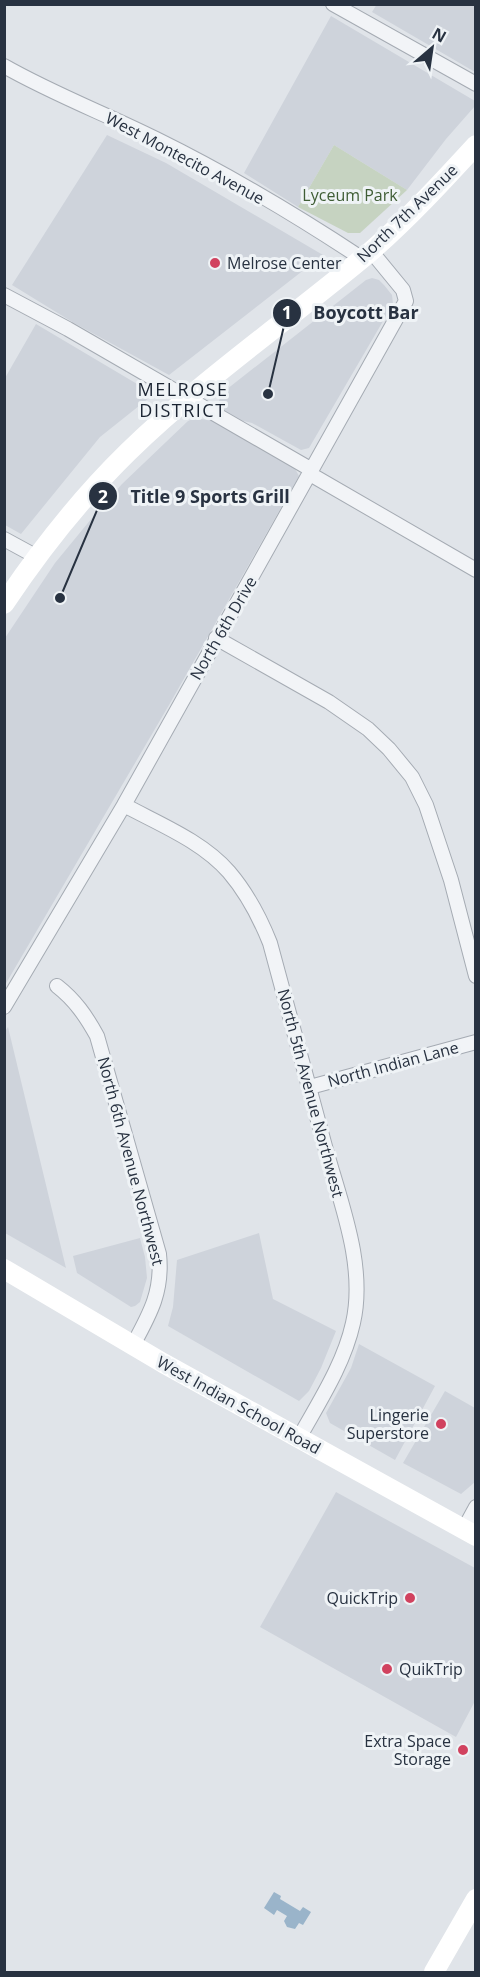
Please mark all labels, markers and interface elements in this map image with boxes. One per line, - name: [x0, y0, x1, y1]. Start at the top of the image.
- north arrow: [402, 18, 462, 78]
- text: N: [428, 22, 450, 48]
- street label: West Montecito Avenue: [102, 107, 268, 209]
- street label: North 7th Avenue: [352, 159, 462, 267]
- park label: Lyceum Park: [302, 184, 398, 206]
- place label: Melrose Center: [227, 252, 342, 274]
- marker: Melrose Center: [208, 256, 222, 270]
- callout: Boycott Bar: [272, 295, 431, 331]
- text: 1: [282, 300, 292, 324]
- text: Boycott Bar: [313, 300, 419, 324]
- district label: MELROSE DISTRICT: [137, 377, 229, 422]
- callout: Title 9 Sports Grill: [88, 478, 301, 514]
- text: 2: [98, 484, 108, 508]
- text: Title 9 Sports Grill: [130, 484, 290, 508]
- street label: North 6th Drive: [185, 572, 261, 684]
- street label: North 5th Avenue Northwest: [273, 986, 350, 1200]
- street label: North Indian Lane: [325, 1036, 461, 1092]
- street label: North 6th Avenue Northwest: [93, 1054, 170, 1268]
- street label: West Indian School Road: [153, 1351, 325, 1459]
- place label: Lingerie Superstore: [347, 1404, 429, 1444]
- marker: Lingerie Superstore: [434, 1417, 448, 1431]
- place label: QuickTrip: [326, 1587, 398, 1609]
- marker: QuickTrip: [403, 1591, 417, 1605]
- place label: QuikTrip: [399, 1658, 463, 1680]
- marker: QuikTrip: [380, 1662, 394, 1676]
- place label: Extra Space Storage: [364, 1730, 451, 1770]
- marker: Extra Space Storage: [456, 1743, 470, 1757]

